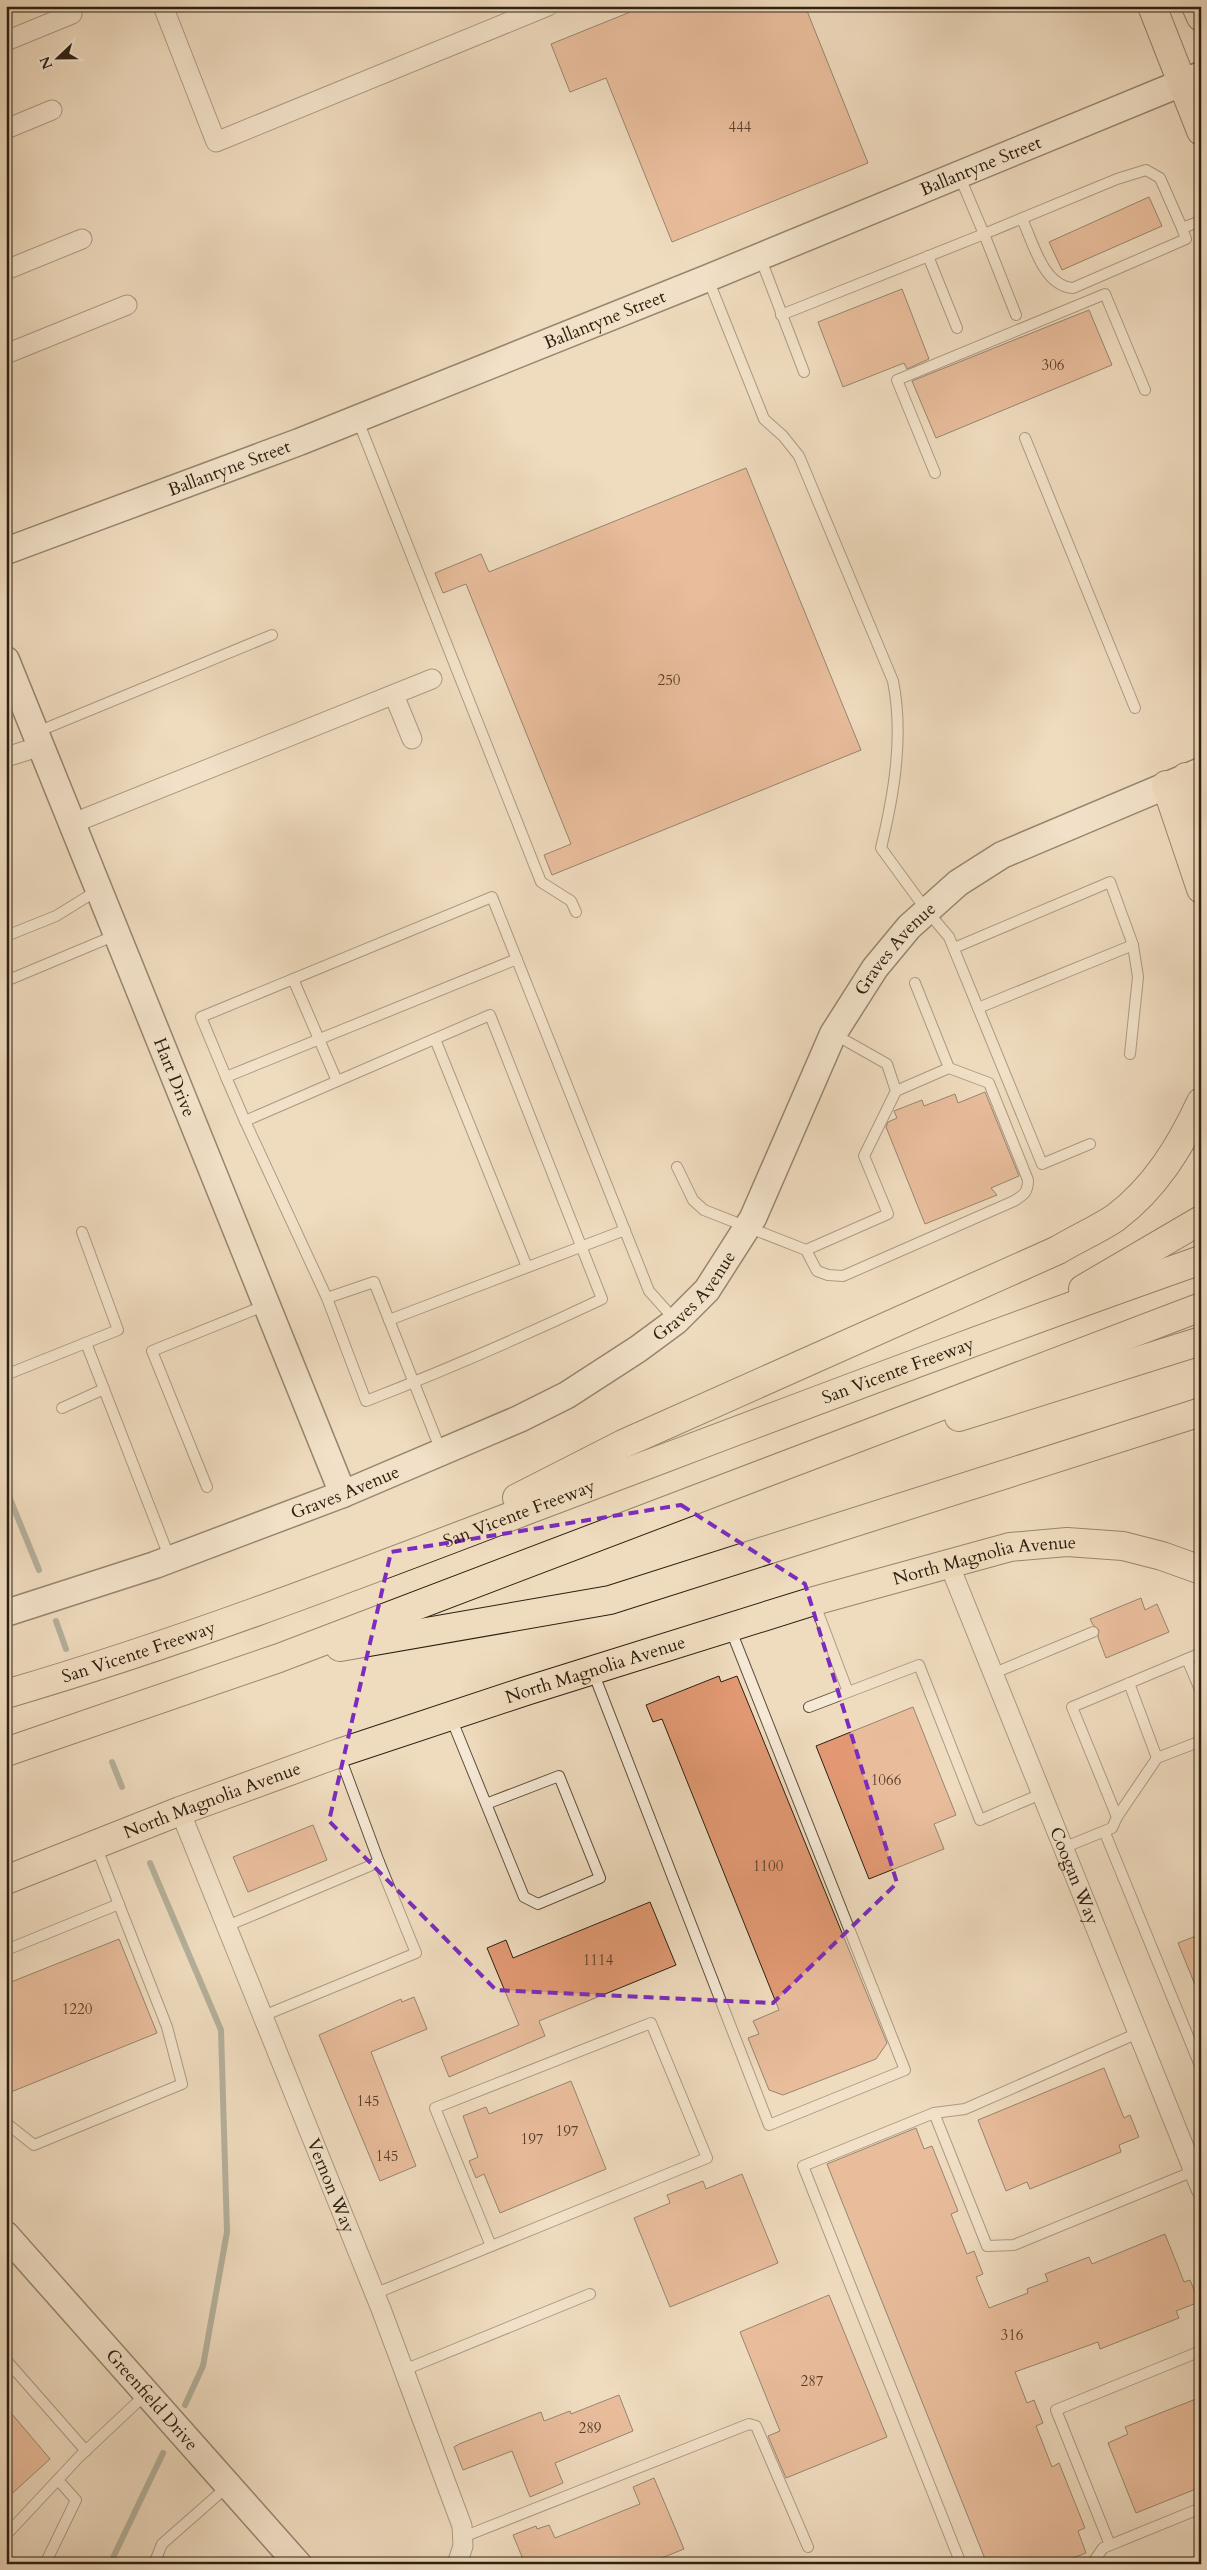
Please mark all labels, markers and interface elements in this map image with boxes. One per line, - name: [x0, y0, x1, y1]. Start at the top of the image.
- north arrow: [32, 32, 82, 82]
- text: N: [35, 53, 57, 72]
- house number: 444: [728, 117, 752, 137]
- street label: Ballantyne Street: [916, 130, 1045, 202]
- street label: Ballantyne Street: [540, 284, 670, 355]
- house number: 306: [1041, 355, 1065, 375]
- street label: Ballantyne Street: [164, 434, 294, 503]
- house number: 250: [657, 670, 681, 690]
- street label: Graves Avenue: [849, 897, 941, 1000]
- street label: Hart Drive: [147, 1034, 201, 1121]
- street label: Graves Avenue: [647, 1246, 742, 1347]
- street label: San Vicente Freeway: [818, 1331, 978, 1411]
- street label: Graves Avenue: [287, 1459, 403, 1526]
- street label: San Vicente Freeway: [440, 1473, 599, 1554]
- street label: North Magnolia Avenue: [890, 1530, 1077, 1592]
- street label: San Vicente Freeway: [59, 1615, 219, 1689]
- street label: North Magnolia Avenue: [502, 1630, 689, 1710]
- street label: North Magnolia Avenue: [120, 1756, 304, 1845]
- house number: 1066: [871, 1770, 902, 1790]
- street label: Coogan Way: [1043, 1823, 1105, 1929]
- house number: 1100: [753, 1856, 784, 1876]
- house number: 1114: [583, 1950, 614, 1970]
- house number: 1220: [62, 1999, 93, 2019]
- house number: 145: [356, 2091, 380, 2111]
- house number: 197: [555, 2121, 579, 2141]
- house number: 197: [520, 2129, 544, 2149]
- street label: Vernon Way: [300, 2135, 361, 2237]
- house number: 145: [375, 2146, 399, 2166]
- house number: 316: [1000, 2325, 1024, 2345]
- street label: Greenfield Drive: [100, 2344, 204, 2456]
- house number: 287: [800, 2371, 824, 2391]
- house number: 289: [578, 2418, 602, 2438]

